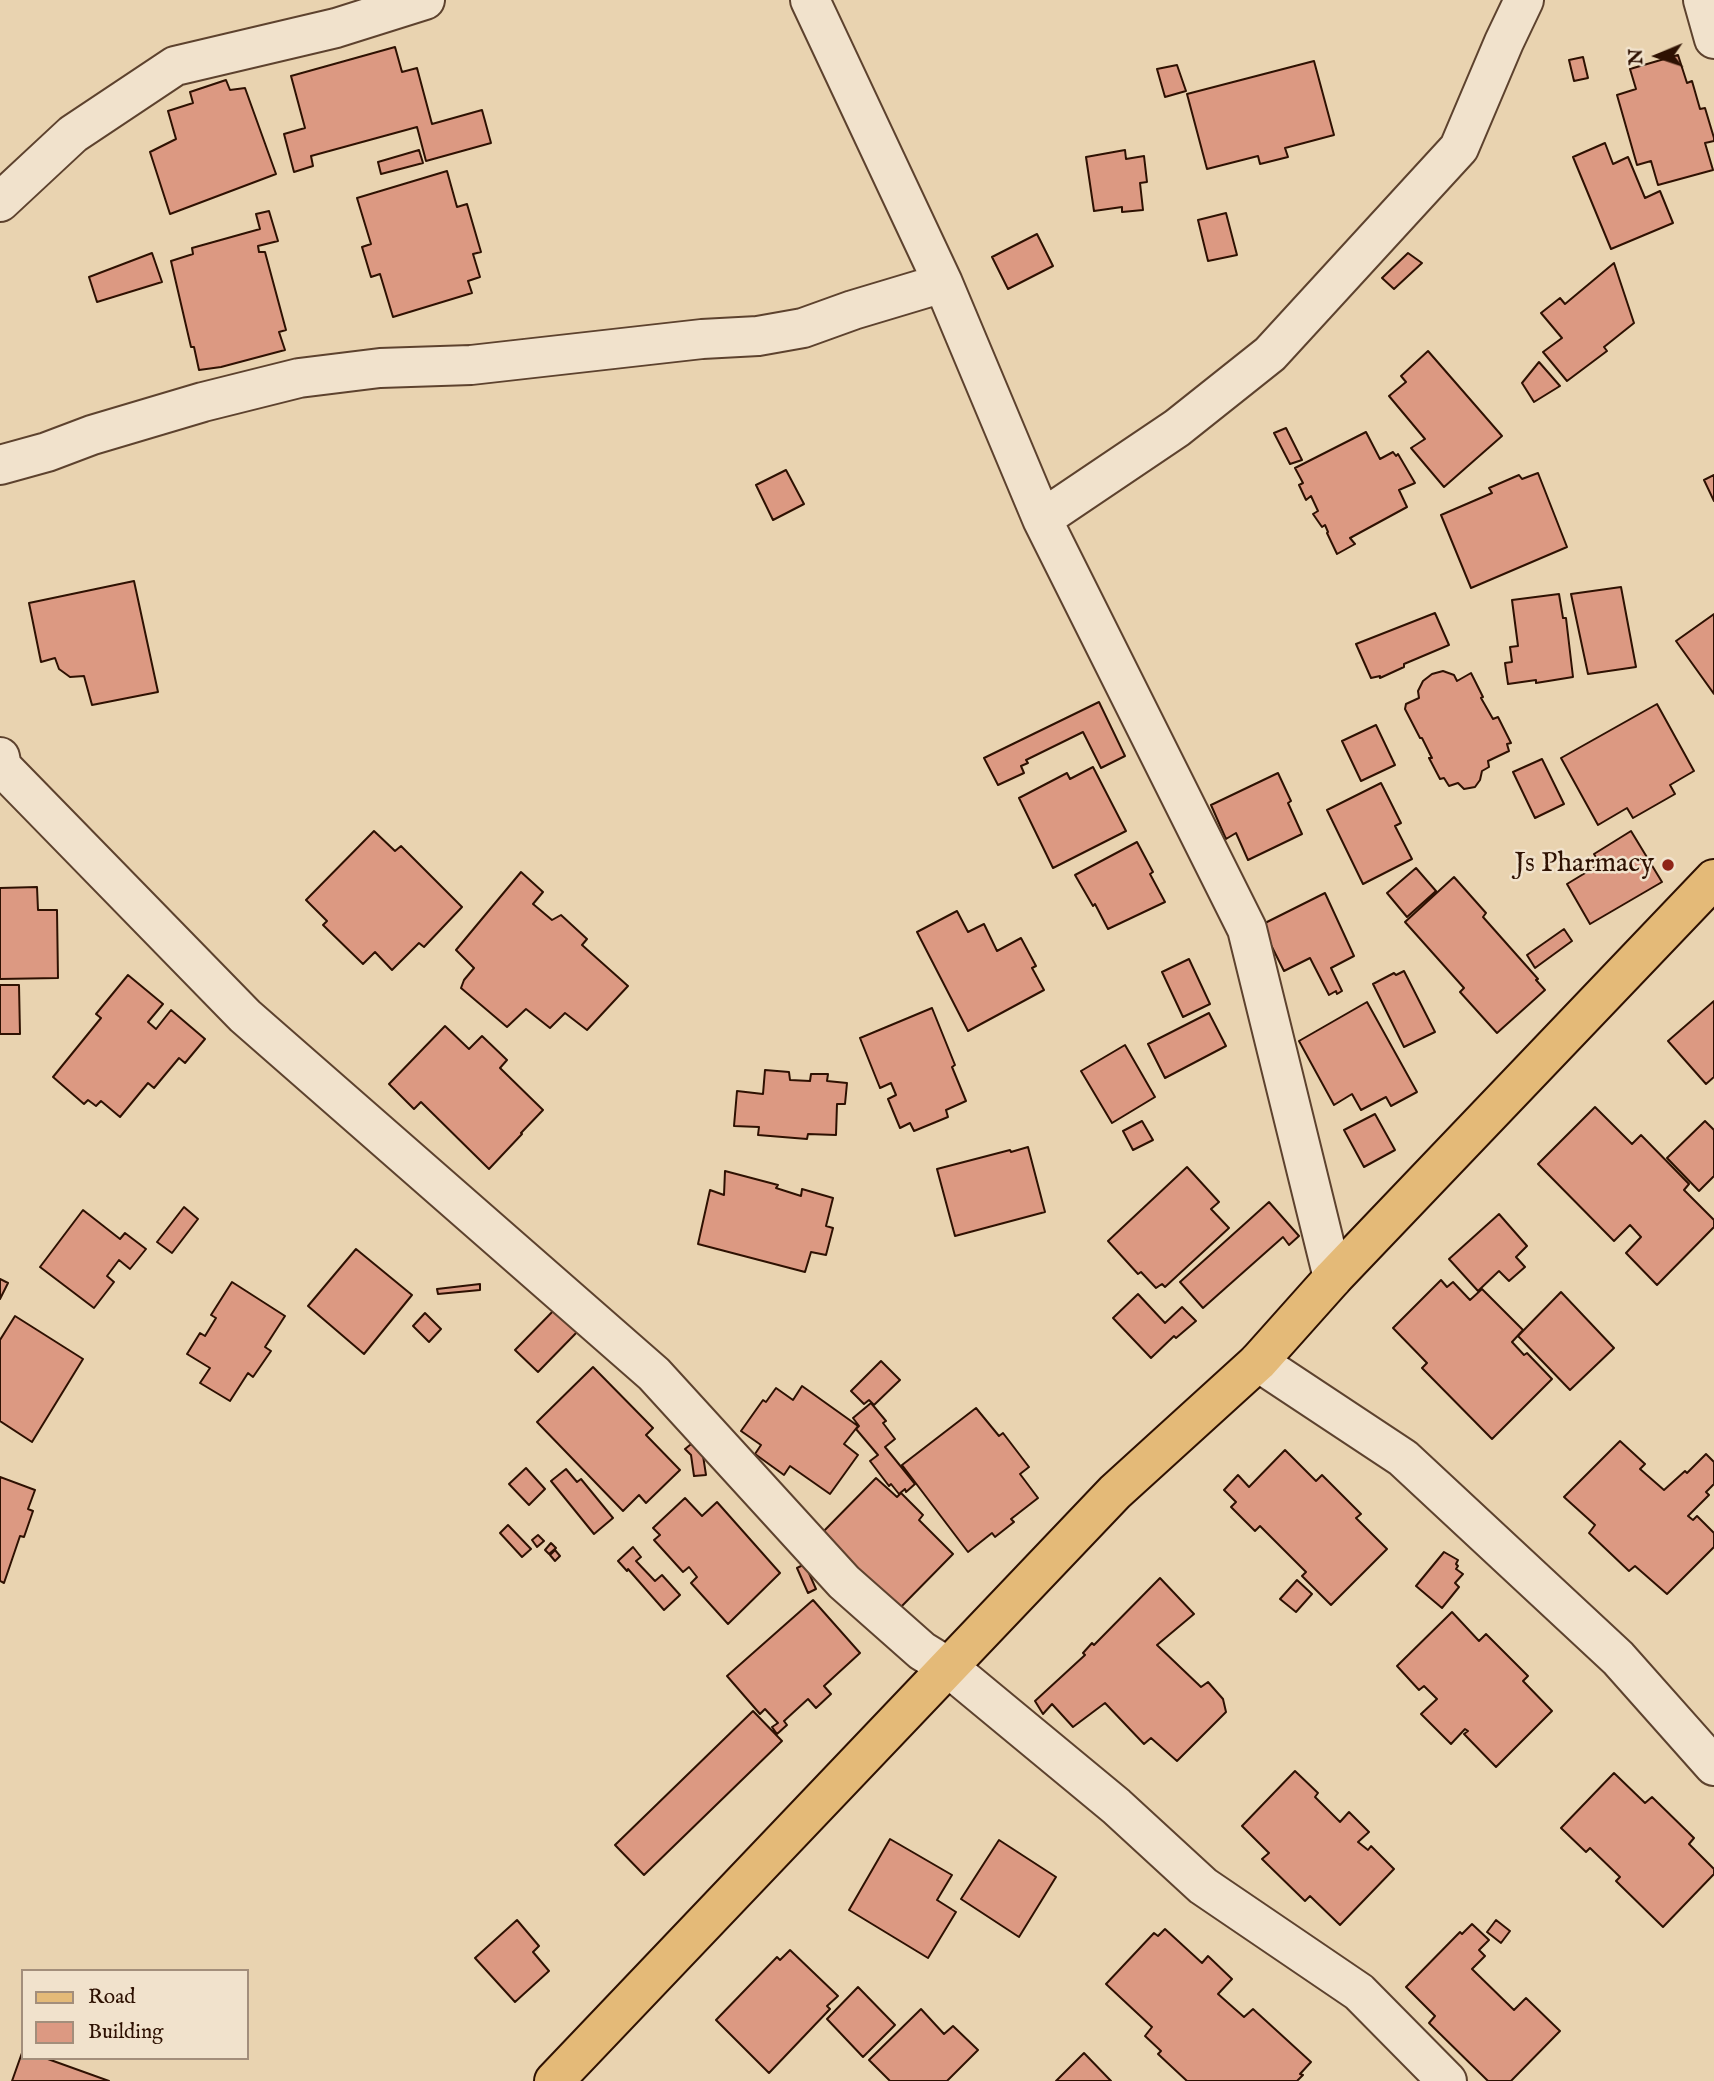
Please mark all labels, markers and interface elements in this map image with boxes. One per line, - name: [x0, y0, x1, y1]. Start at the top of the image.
- north arrow: [1623, 21, 1693, 91]
- text: N: [1625, 48, 1649, 65]
- place label: Js Pharmacy: [1514, 848, 1654, 882]
- marker: Js Pharmacy: [1660, 857, 1676, 873]
- legend: [21, 1969, 248, 2060]
- text: Road: [88, 1984, 135, 2011]
- text: Building: [88, 2019, 163, 2046]

